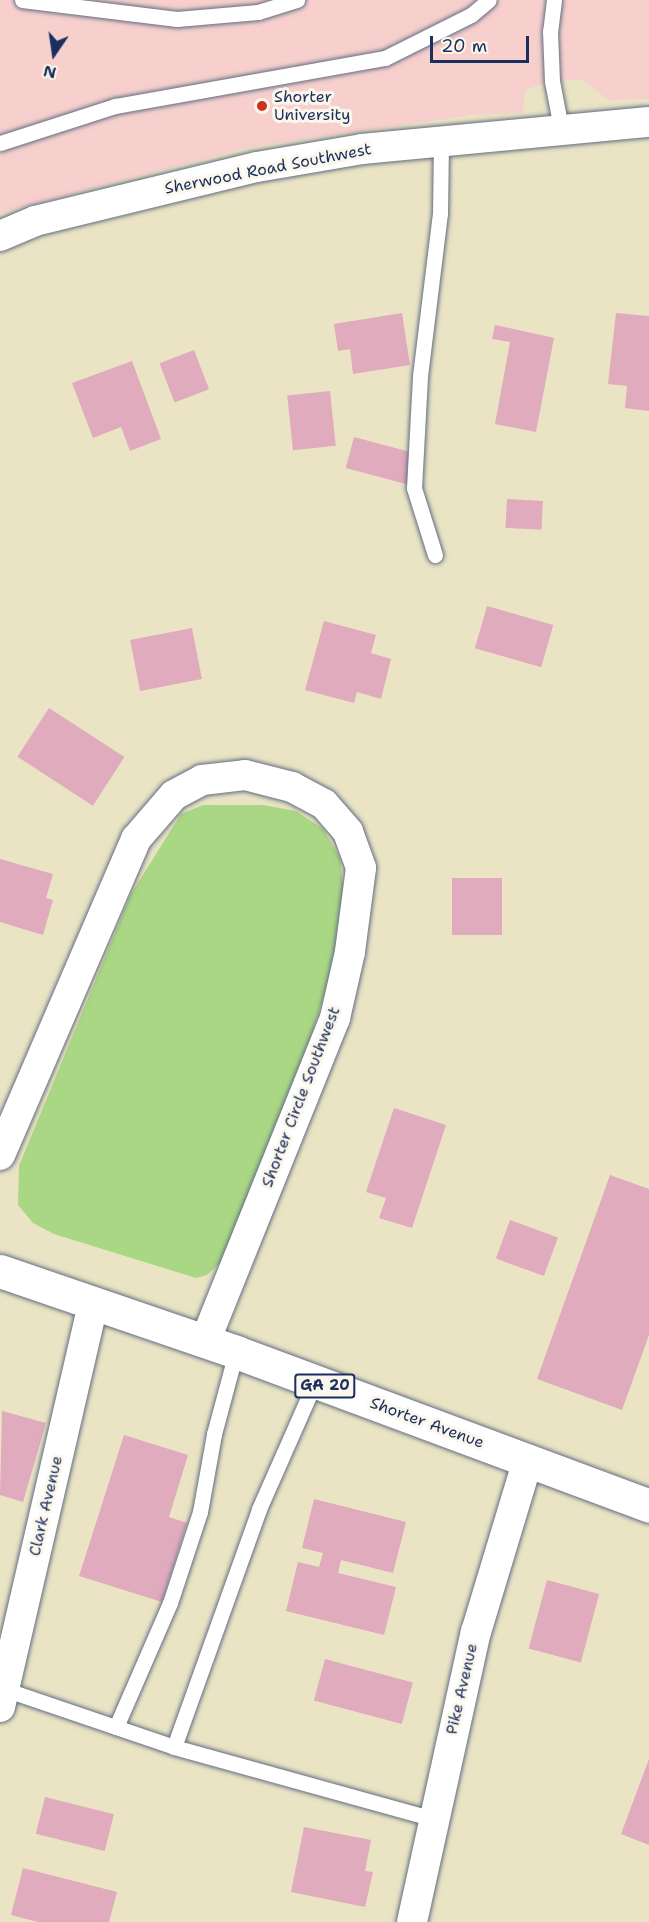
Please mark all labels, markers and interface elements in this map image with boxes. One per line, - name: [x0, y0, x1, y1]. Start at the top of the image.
- north arrow: [24, 24, 84, 84]
- scale bar: [433, 24, 532, 62]
- text: 20 m: [441, 34, 487, 58]
- text: N: [41, 60, 58, 84]
- place label: Shorter University: [274, 87, 350, 125]
- marker: Shorter University: [255, 99, 269, 113]
- street label: Sherwood Road Southwest: [163, 140, 373, 198]
- street label: Shorter Circle Southwest: [258, 1004, 344, 1190]
- road number: GA 20: [294, 1374, 356, 1398]
- street label: Shorter Avenue: [367, 1393, 487, 1453]
- street label: Clark Avenue: [25, 1454, 67, 1558]
- street label: Pike Avenue: [442, 1642, 482, 1736]

